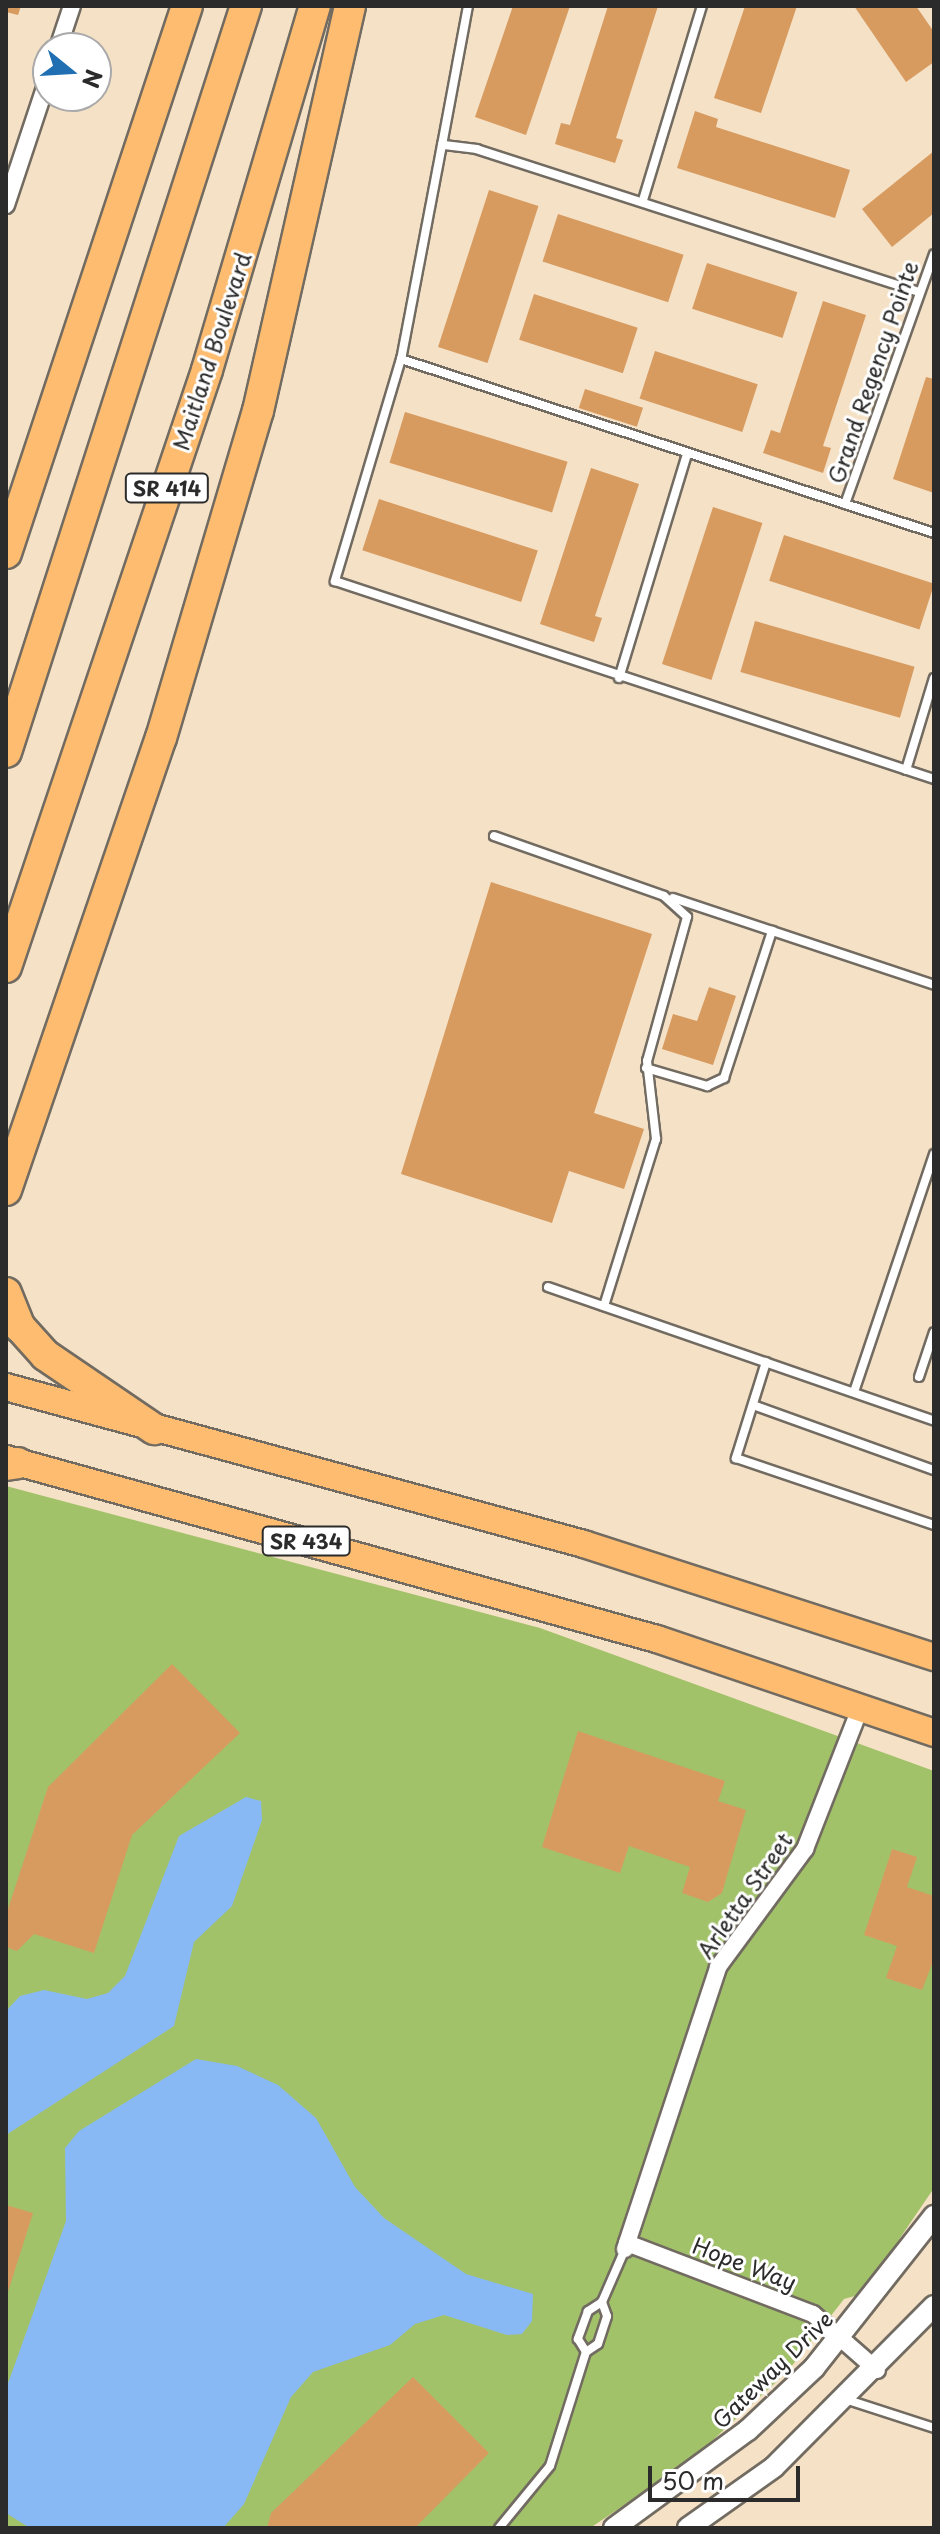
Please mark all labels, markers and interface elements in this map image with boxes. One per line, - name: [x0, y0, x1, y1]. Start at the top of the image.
- north arrow: [32, 32, 112, 112]
- text: N: [75, 66, 112, 92]
- street label: Maitland Boulevard: [166, 248, 256, 454]
- street label: Grand Regency Pointe: [821, 256, 923, 488]
- road number: SR 414: [123, 472, 211, 504]
- road number: SR 434: [260, 1525, 352, 1557]
- street label: Arletta Street: [691, 1827, 797, 1963]
- street label: Hope Way: [690, 2231, 800, 2295]
- street label: Gateway Drive: [706, 2305, 838, 2433]
- scale bar: [652, 2450, 804, 2500]
- text: 50 m: [662, 2462, 724, 2498]

